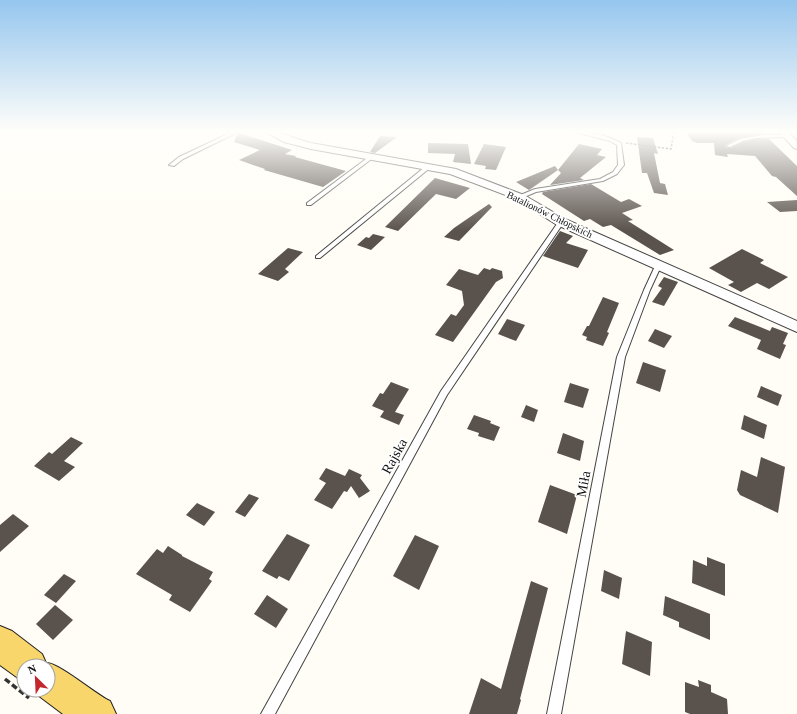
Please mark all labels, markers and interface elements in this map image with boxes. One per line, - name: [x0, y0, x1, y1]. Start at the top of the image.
- street label: Batalionów Chłopskich: [505, 189, 595, 240]
- street label: Rajska: [379, 435, 411, 477]
- street label: Miła: [574, 469, 594, 499]
- north arrow: [16, 658, 56, 698]
- text: N: [26, 662, 38, 676]

